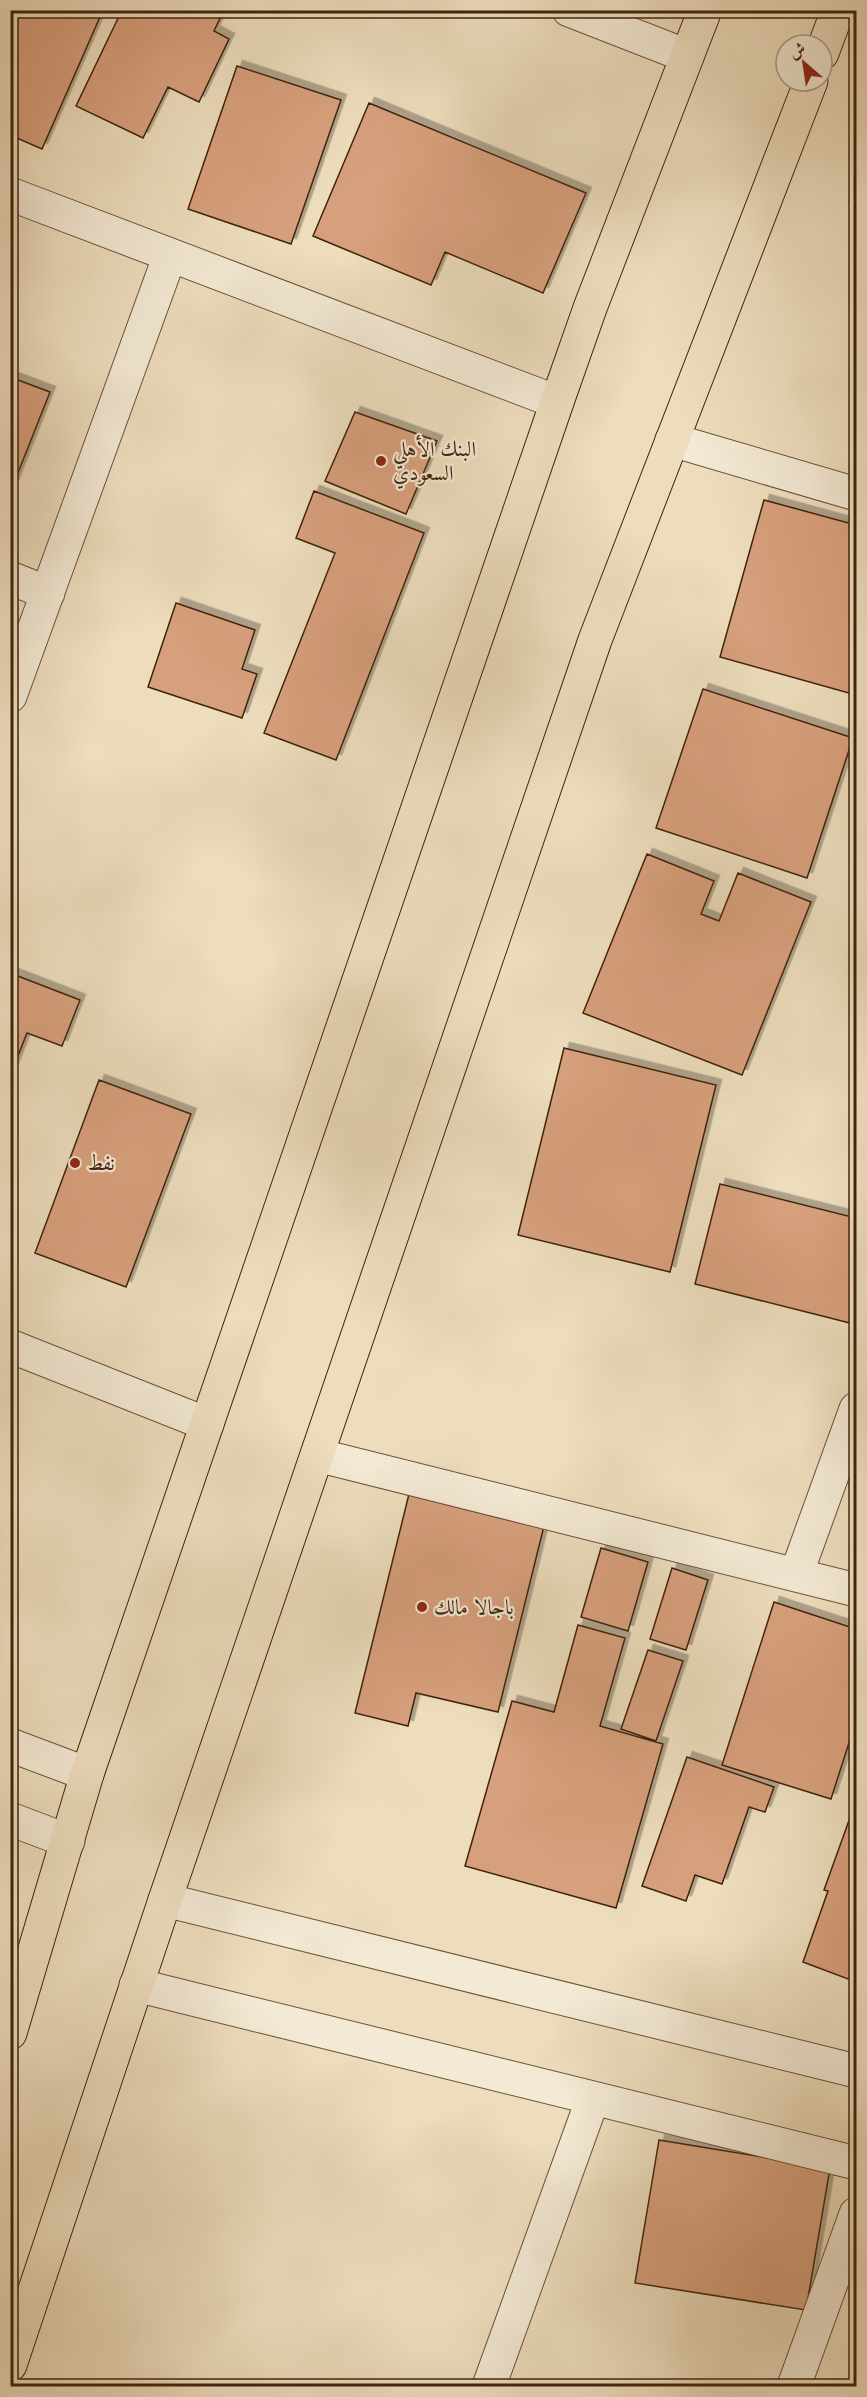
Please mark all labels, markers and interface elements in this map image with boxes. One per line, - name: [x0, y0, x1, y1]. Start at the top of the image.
- north arrow: [774, 33, 834, 93]
- text: ش: [787, 41, 809, 62]
- place label: البنك الأهلي السعودي: [393, 434, 476, 489]
- marker: البنك الأهلي السعودي: [374, 454, 388, 468]
- place label: نفط: [87, 1153, 115, 1175]
- marker: نفط: [68, 1156, 82, 1170]
- place label: باجالا مالك: [434, 1598, 514, 1620]
- marker: باجالا مالك: [415, 1600, 429, 1614]

